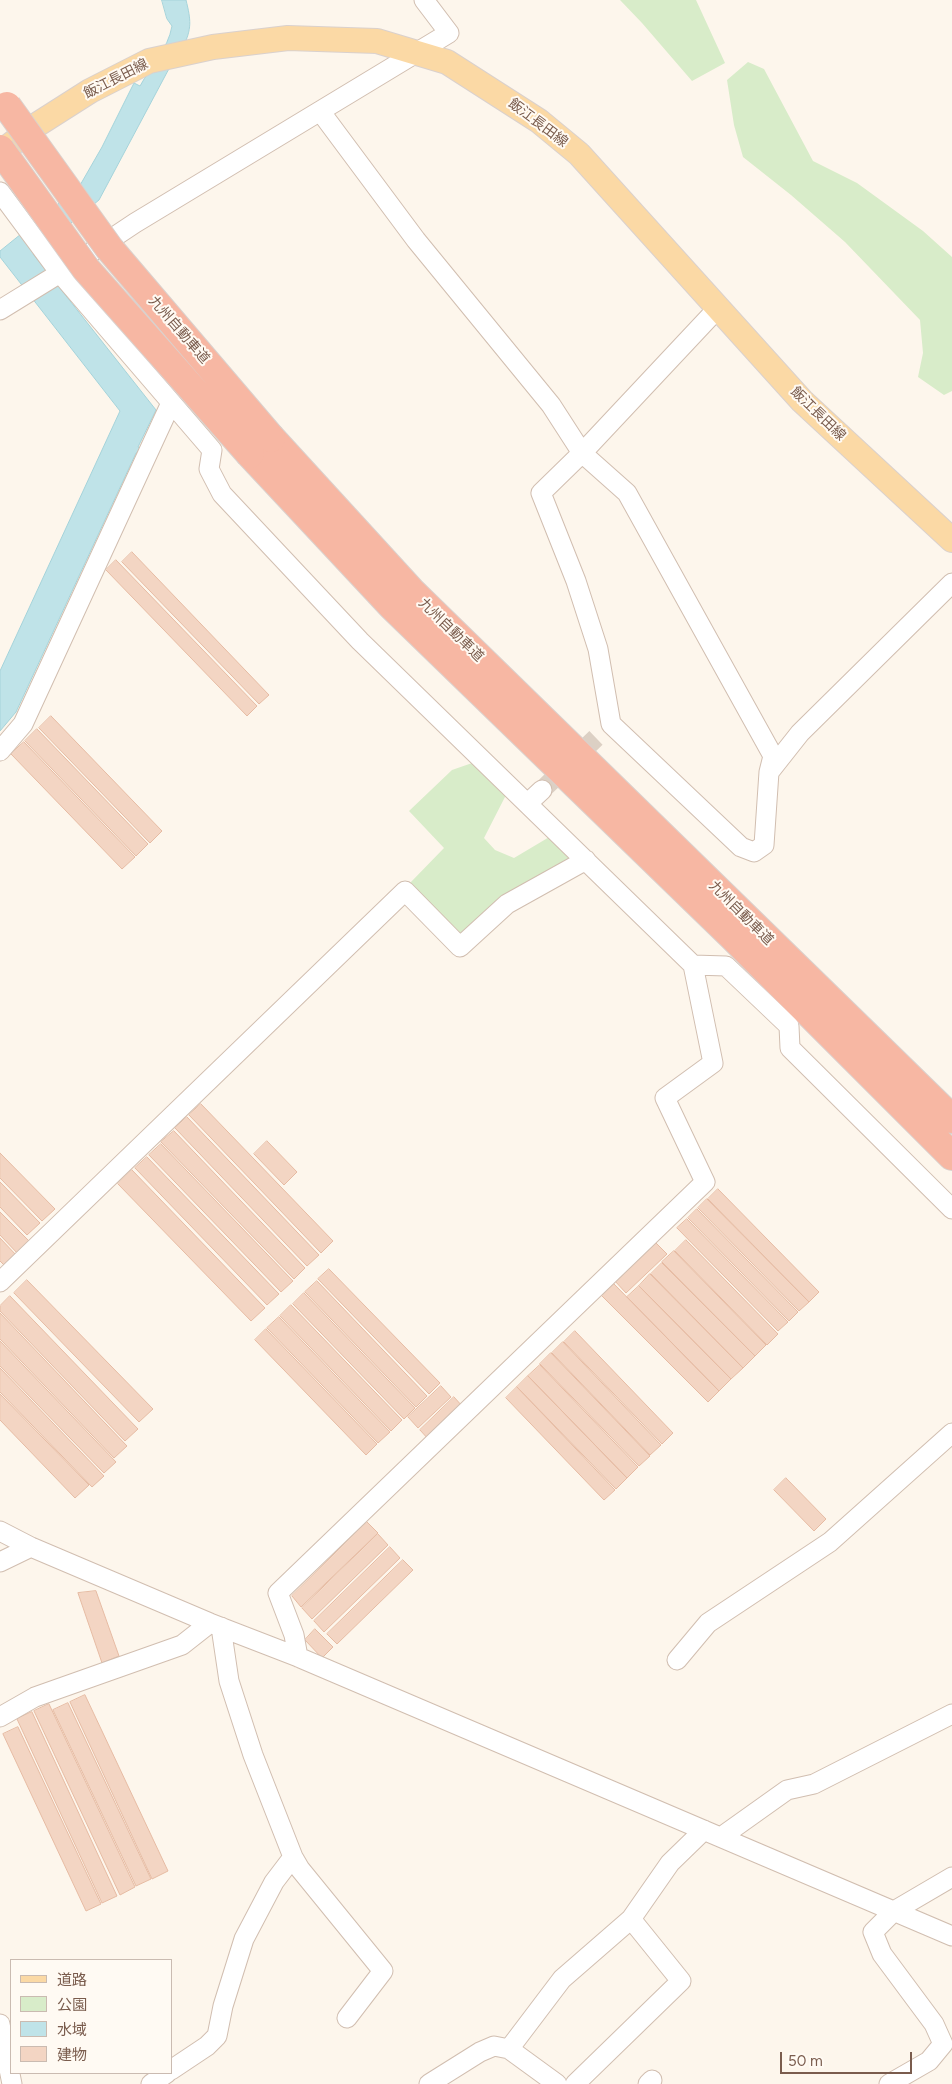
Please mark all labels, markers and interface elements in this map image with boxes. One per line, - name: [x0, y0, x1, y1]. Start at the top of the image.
- street label: 飯江長田線: [81, 56, 151, 102]
- street label: 飯江長田線: [505, 95, 571, 151]
- street label: 九州自動車道: [145, 293, 213, 367]
- street label: 飯江長田線: [787, 384, 849, 444]
- street label: 九州自動車道: [415, 595, 487, 665]
- street label: 九州自動車道: [705, 877, 777, 949]
- legend: [10, 1959, 172, 2074]
- text: 道路: [57, 1971, 87, 1989]
- text: 公園: [57, 1996, 87, 2014]
- text: 水域: [57, 2021, 87, 2039]
- scale bar: [782, 2042, 914, 2074]
- text: 建物: [57, 2046, 87, 2064]
- text: 50 m: [788, 2052, 823, 2070]

